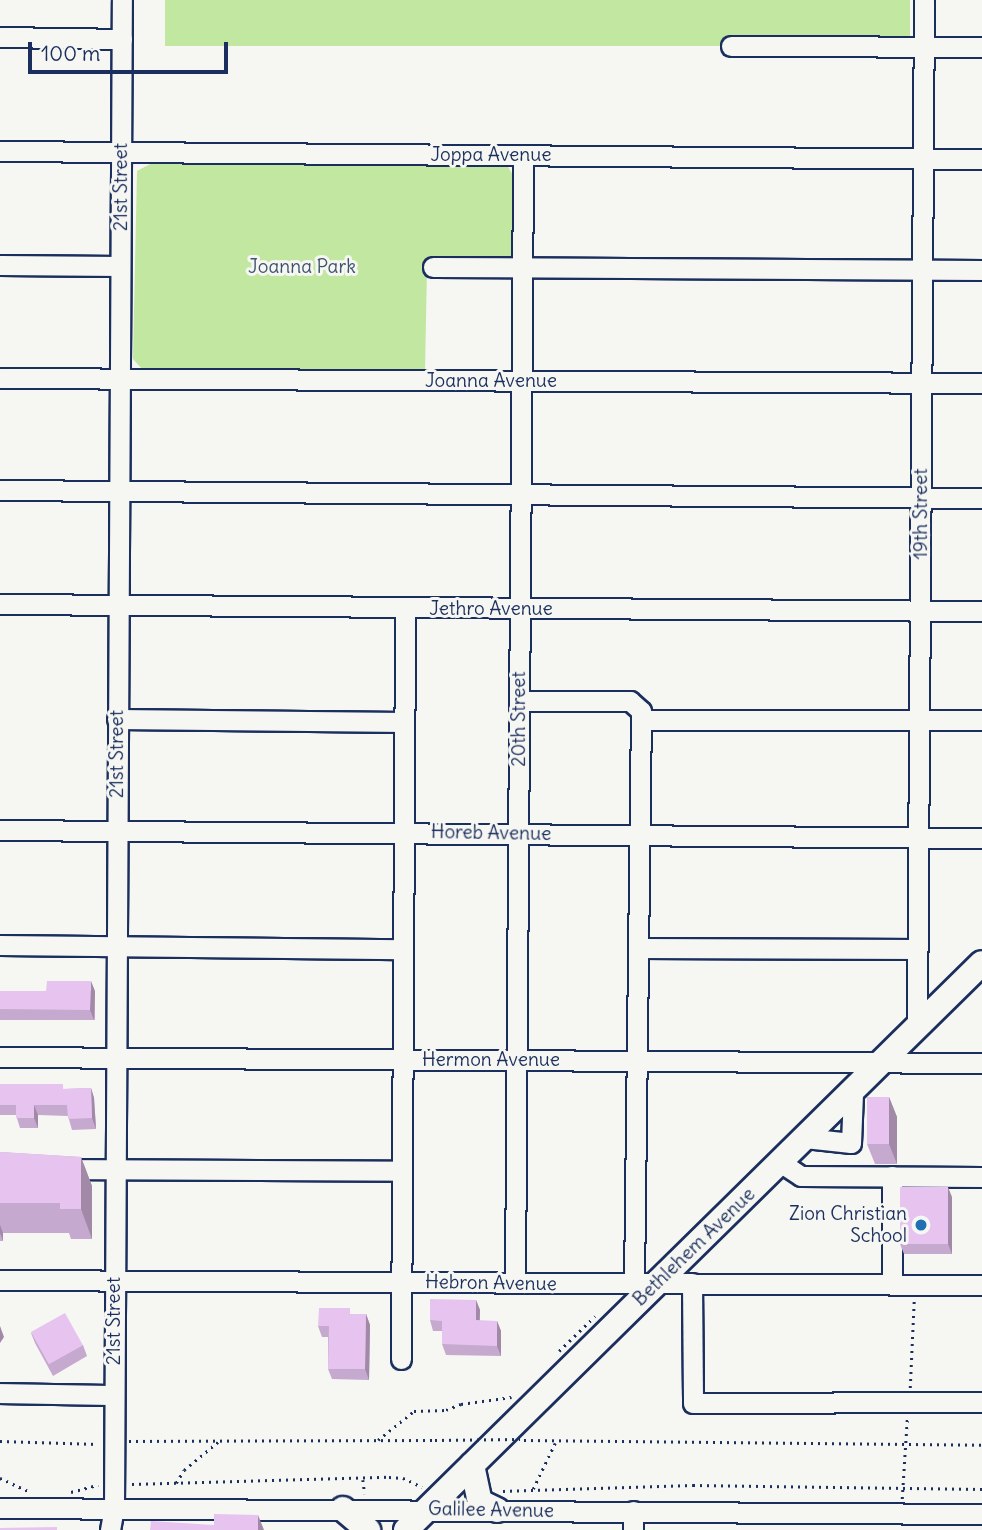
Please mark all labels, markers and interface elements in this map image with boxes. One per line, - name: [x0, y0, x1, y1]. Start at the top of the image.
- scale bar: [32, 28, 231, 72]
- text: 100 m: [41, 40, 100, 67]
- street label: 21st Street: [110, 143, 132, 231]
- street label: Joppa Avenue: [430, 144, 552, 166]
- park label: Joanna Park: [248, 256, 356, 278]
- street label: Joanna Avenue: [425, 370, 557, 392]
- street label: 19th Street: [910, 468, 932, 560]
- street label: Jethro Avenue: [429, 598, 553, 620]
- street label: 20th Street: [508, 671, 530, 767]
- street label: 21st Street: [106, 710, 128, 798]
- street label: Horeb Avenue: [431, 821, 551, 845]
- street label: Hermon Avenue: [422, 1049, 560, 1071]
- street label: Bethlehem Avenue: [628, 1183, 760, 1311]
- place label: Zion Christian School: [789, 1203, 907, 1247]
- marker: Zion Christian School: [913, 1217, 929, 1233]
- street label: Hebron Avenue: [425, 1270, 557, 1296]
- street label: 21st Street: [103, 1277, 125, 1365]
- street label: Galilee Avenue: [428, 1498, 554, 1522]

